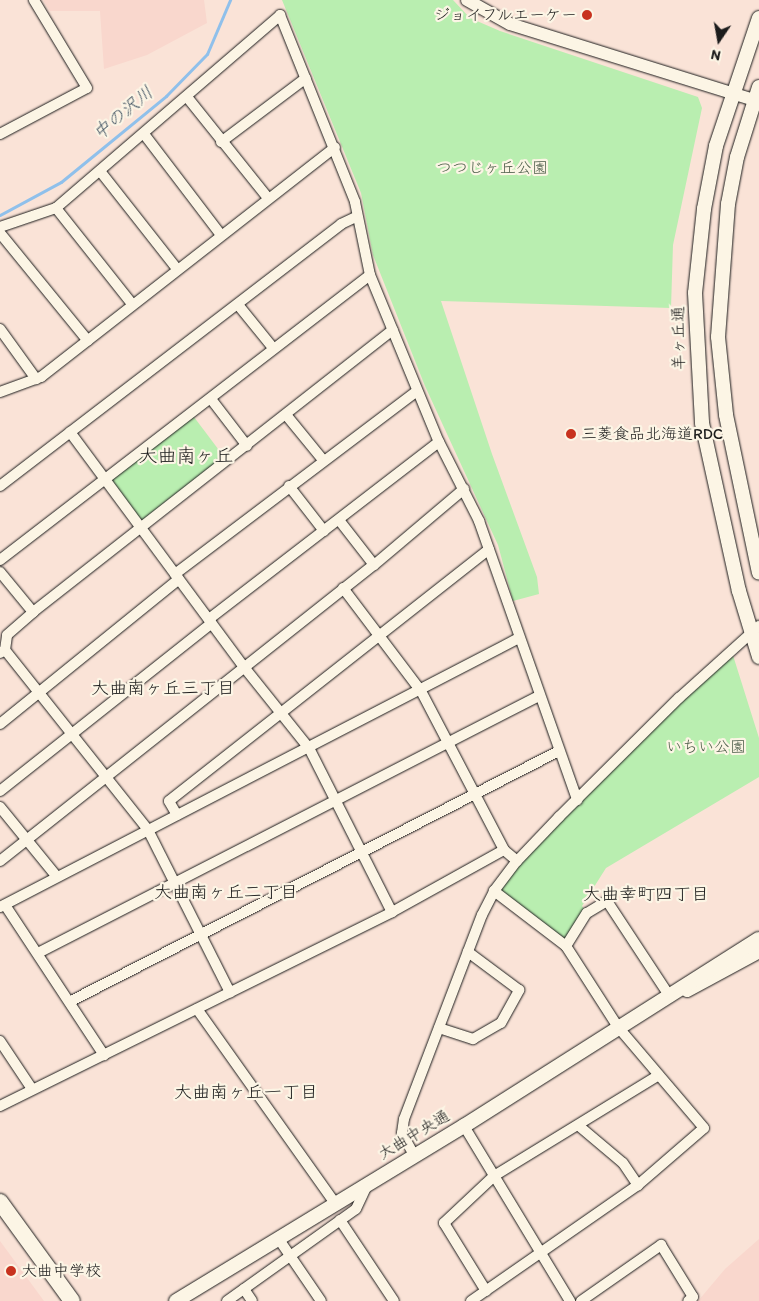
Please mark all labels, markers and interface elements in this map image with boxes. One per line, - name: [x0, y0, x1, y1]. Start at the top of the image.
- place label: ジョイフルエーケー: [433, 5, 577, 25]
- marker: ジョイフルエーケー: [581, 9, 593, 21]
- north arrow: [694, 15, 744, 65]
- text: N: [709, 46, 722, 64]
- water label: 中の沢川: [88, 82, 158, 144]
- park label: つつじヶ丘公園: [436, 158, 548, 178]
- street label: 羊ヶ丘通: [669, 306, 689, 370]
- place label: 三菱食品北海道RDC: [581, 424, 723, 444]
- marker: 三菱食品北海道RDC: [565, 428, 577, 440]
- district label: 大曲南ヶ丘: [139, 445, 233, 467]
- district label: 大曲南ヶ丘三丁目: [91, 677, 235, 699]
- park label: いちい公園: [666, 737, 746, 757]
- district label: 大曲南ヶ丘二丁目: [154, 881, 298, 903]
- district label: 大曲幸町四丁目: [583, 883, 709, 905]
- district label: 大曲南ヶ丘一丁目: [174, 1081, 318, 1103]
- street label: 大曲中央通: [375, 1106, 453, 1164]
- place label: 大曲中学校: [21, 1261, 101, 1281]
- marker: 大曲中学校: [5, 1265, 17, 1277]

